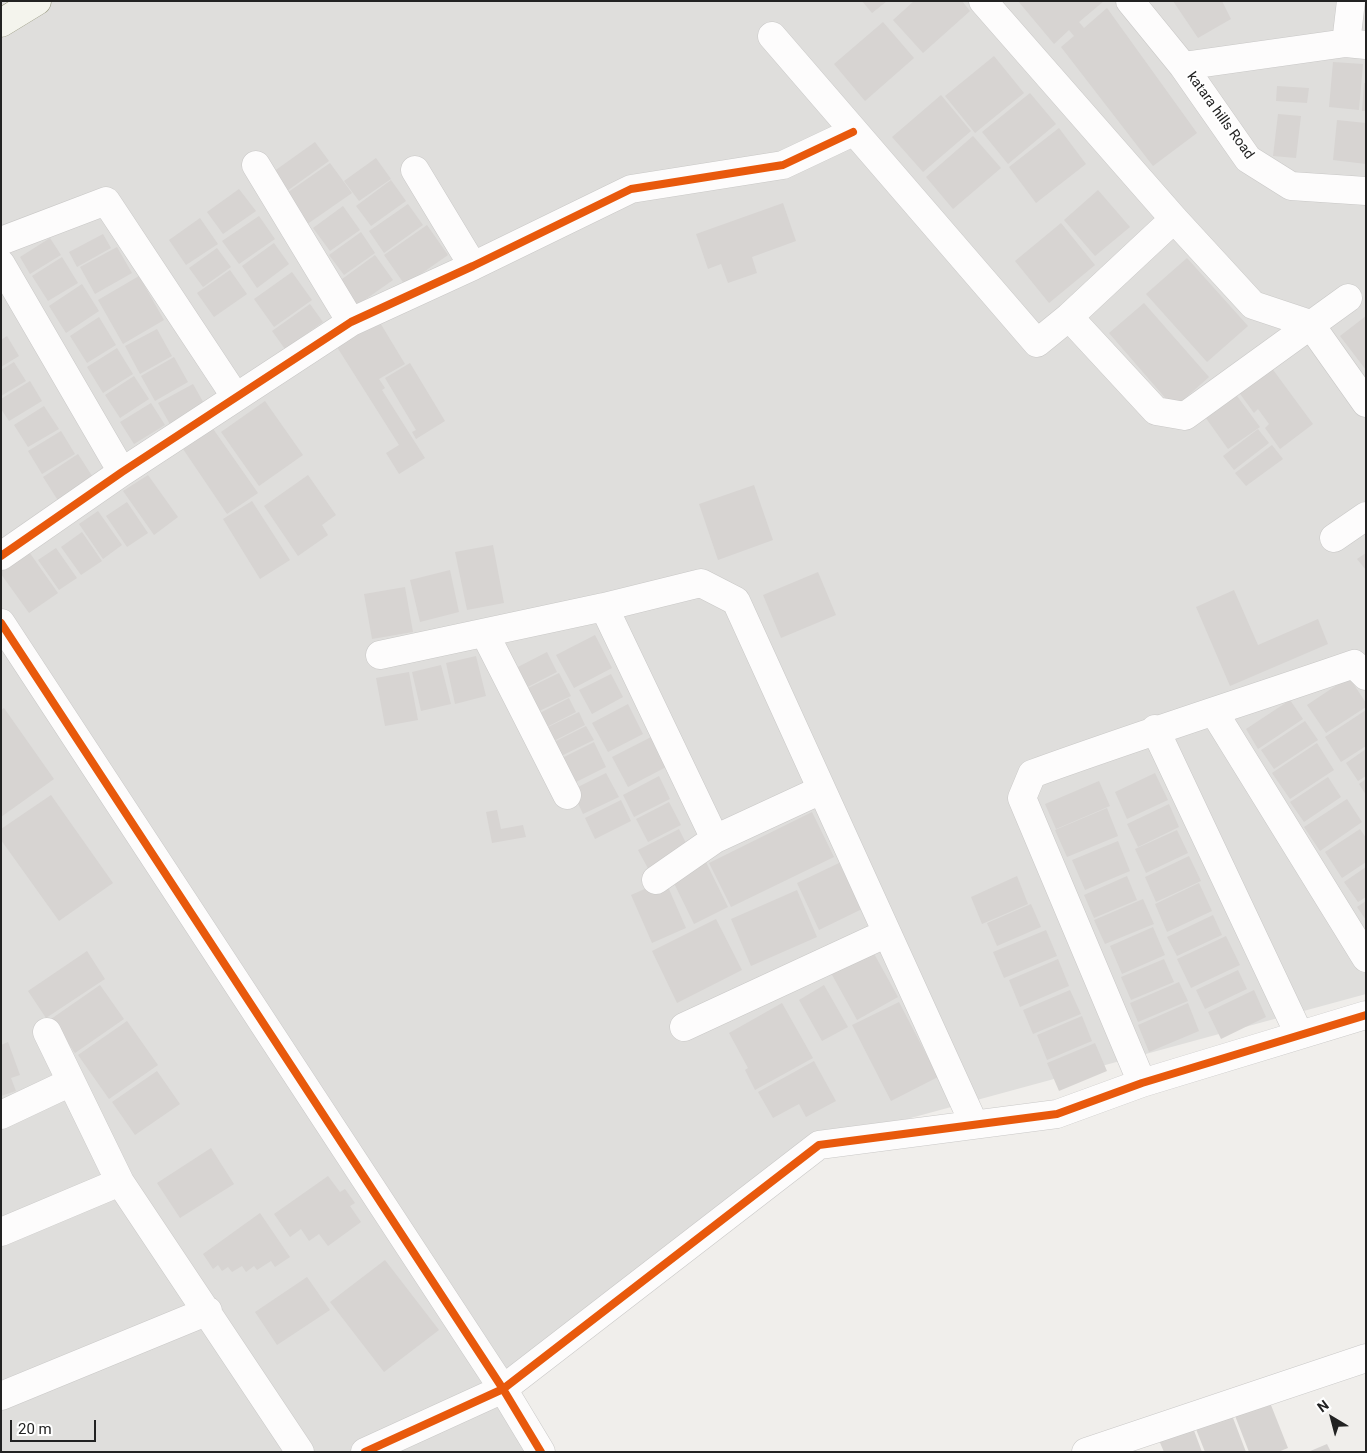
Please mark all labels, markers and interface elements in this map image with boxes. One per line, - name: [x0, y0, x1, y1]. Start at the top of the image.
- street label: katara hills Road: [1183, 69, 1257, 163]
- north arrow: [1307, 1393, 1357, 1443]
- text: N: [1314, 1397, 1332, 1415]
- scale bar: [12, 1410, 99, 1442]
- text: 20 m: [18, 1420, 52, 1438]

